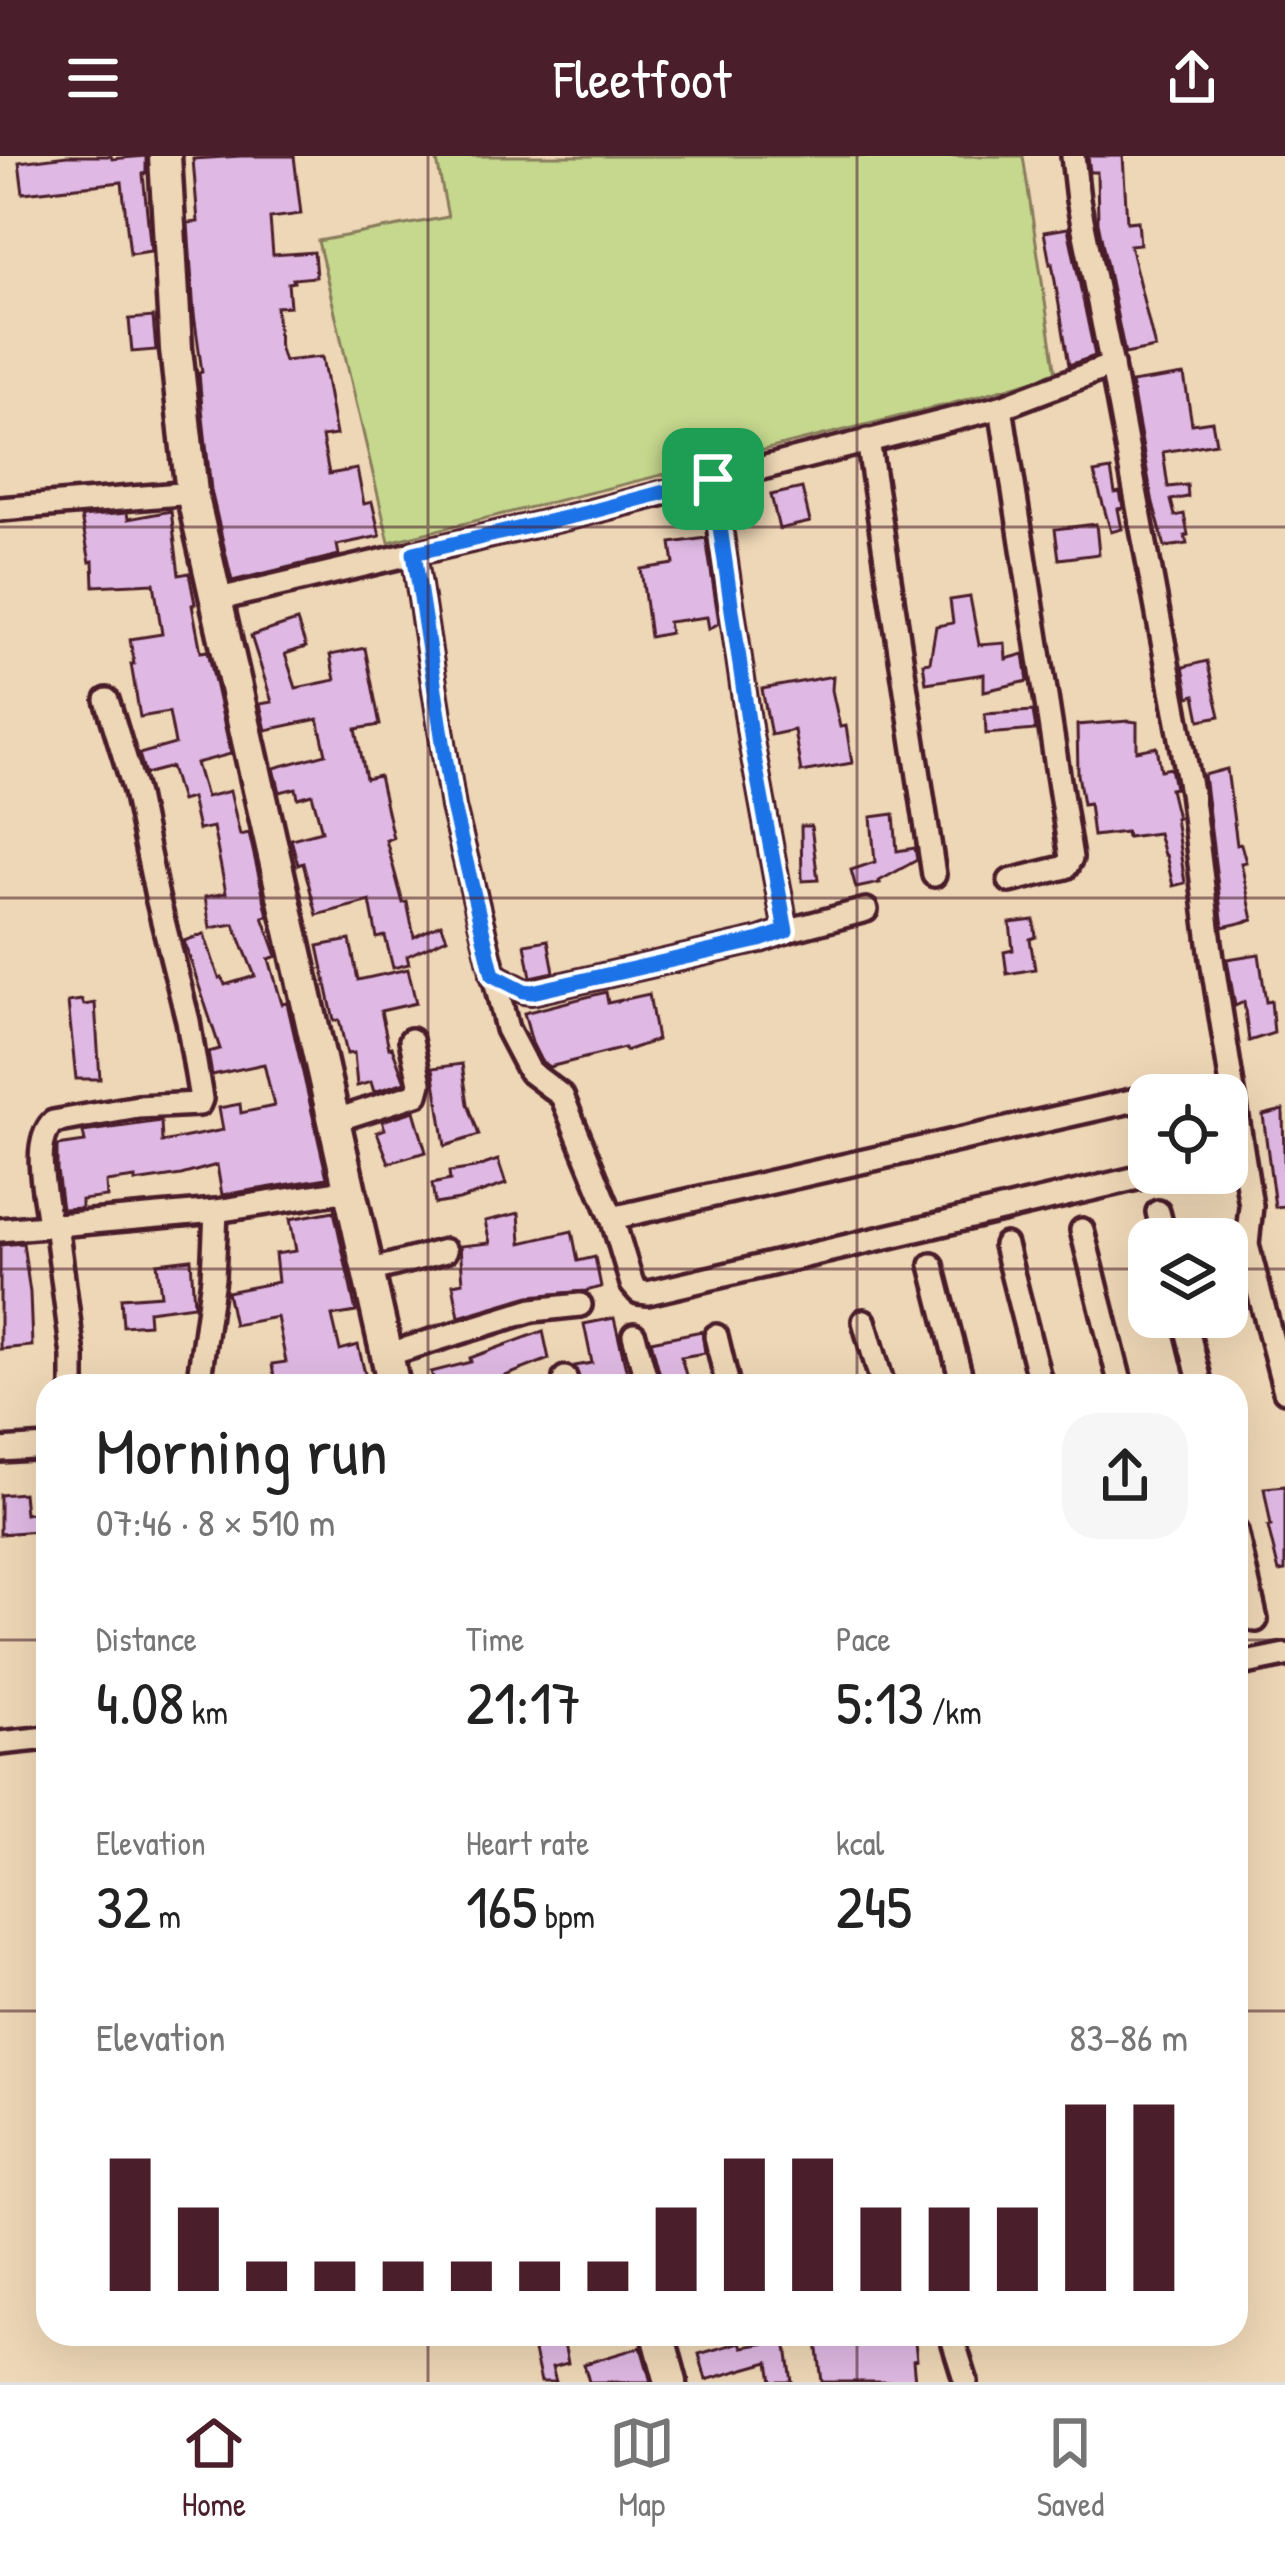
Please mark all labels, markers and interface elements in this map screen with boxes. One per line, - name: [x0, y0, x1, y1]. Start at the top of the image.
- text: Fleetfoot: [554, 42, 731, 115]
- icon: menu: [60, 45, 126, 111]
- icon: share: [1159, 45, 1225, 111]
- pin: [662, 428, 764, 530]
- icon: arrive: [680, 446, 746, 512]
- map controls: [1128, 1074, 1248, 1338]
- button: locate: [1128, 1074, 1248, 1194]
- button: layers: [1128, 1218, 1248, 1338]
- text: Morning run: [96, 1405, 388, 1495]
- button: share: [1062, 1413, 1188, 1539]
- text: 07:46 · 8 × 510 m: [96, 1495, 335, 1548]
- text: Distance: [96, 1617, 197, 1661]
- text: Time: [466, 1617, 524, 1661]
- text: Pace: [836, 1617, 891, 1661]
- text: 4.08: [96, 1661, 184, 1743]
- text: 21:17: [466, 1661, 581, 1743]
- text: 5:13: [836, 1661, 924, 1743]
- text: km: [184, 1690, 228, 1734]
- text: /km: [924, 1690, 982, 1734]
- text: Elevation: [96, 1821, 206, 1865]
- text: Heart rate: [466, 1821, 589, 1865]
- text: kcal: [836, 1821, 884, 1865]
- text: 32: [96, 1865, 151, 1947]
- text: 165: [466, 1865, 537, 1947]
- text: 245: [836, 1865, 912, 1947]
- text: m: [151, 1894, 181, 1938]
- text: bpm: [537, 1894, 595, 1938]
- text: Elevation: [96, 2010, 226, 2063]
- text: 83–86 m: [1069, 2010, 1188, 2063]
- tab: Home: [181, 2410, 247, 2526]
- tab: Map: [609, 2410, 675, 2526]
- tab: Saved: [1037, 2410, 1104, 2526]

